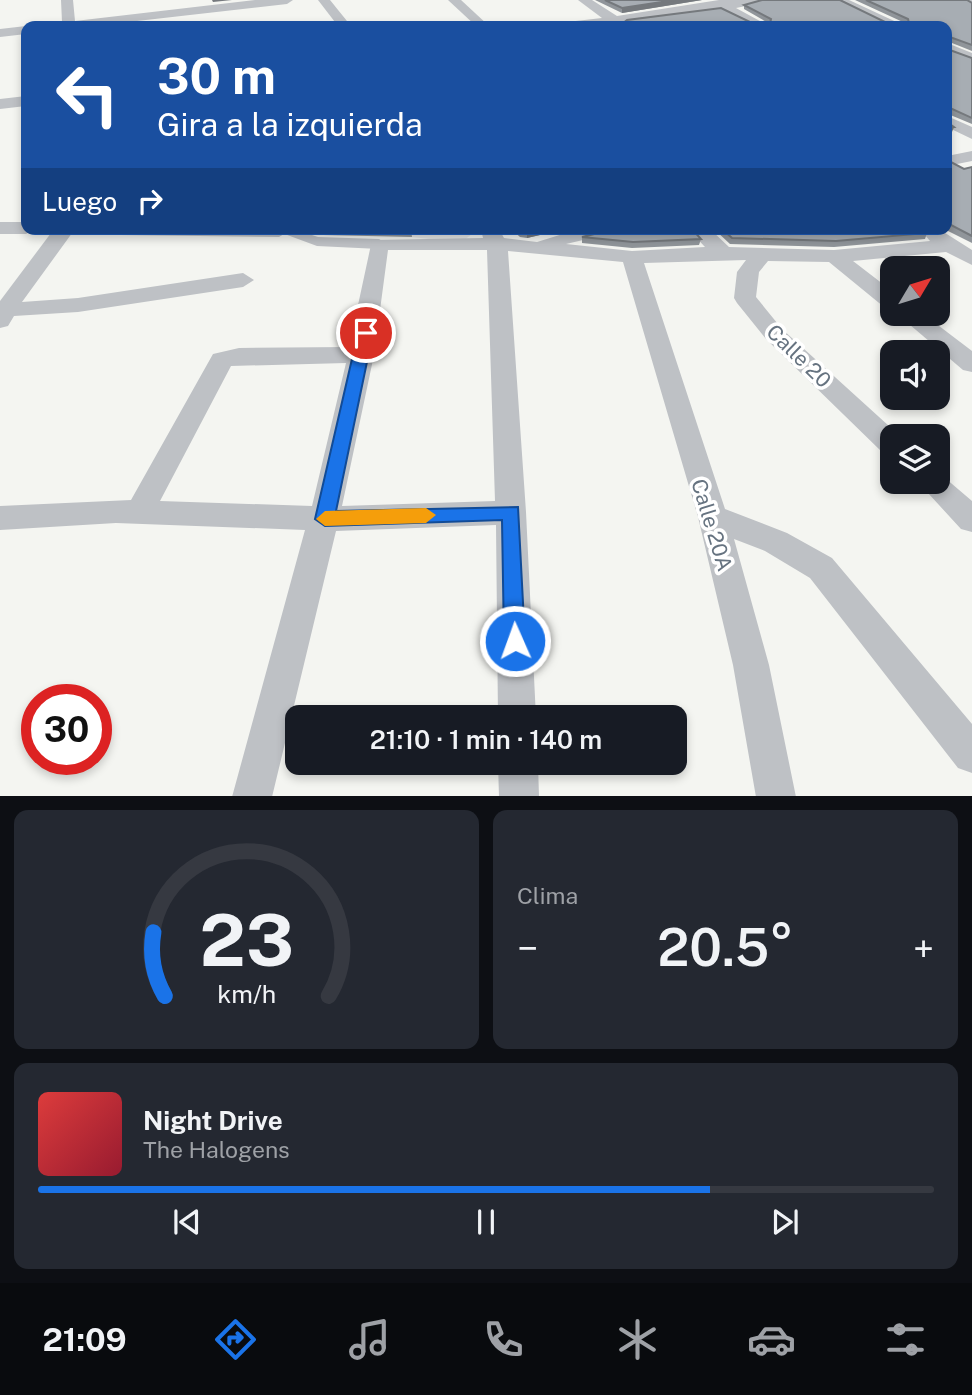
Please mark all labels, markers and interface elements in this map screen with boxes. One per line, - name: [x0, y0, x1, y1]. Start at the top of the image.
- text: 30 m: [157, 47, 276, 105]
- icon: left: [42, 49, 133, 140]
- text: Gira a la izquierda: [157, 106, 423, 143]
- icon: right: [131, 182, 169, 220]
- text: Luego: [42, 186, 117, 217]
- north arrow: [880, 256, 950, 326]
- map controls: [880, 256, 950, 494]
- pin: [336, 303, 396, 363]
- icon: arrive: [347, 314, 385, 352]
- street label: Calle 20: [762, 319, 836, 393]
- button: sound: [880, 340, 950, 410]
- button: layers: [880, 424, 950, 494]
- street label: Calle 20A: [686, 476, 738, 574]
- position arrow: [478, 604, 552, 678]
- speed limit sign: 30: [21, 684, 112, 775]
- text: 21:10 · 1 min · 140 m: [370, 724, 602, 755]
- text: Clima: [517, 882, 578, 909]
- text: 23: [199, 897, 294, 982]
- text: 20.5°: [657, 917, 794, 978]
- text: −: [517, 926, 538, 971]
- text: +: [913, 926, 934, 971]
- text: km/h: [217, 978, 276, 1008]
- text: Night Drive: [143, 1105, 283, 1136]
- text: The Halogens: [143, 1136, 290, 1163]
- icon: previous: [168, 1203, 206, 1241]
- icon: pause: [467, 1203, 505, 1241]
- icon: next: [766, 1203, 804, 1241]
- icon: directions: [211, 1315, 260, 1364]
- icon: music: [345, 1315, 394, 1364]
- icon: phone: [479, 1315, 528, 1364]
- icon: climate: [613, 1315, 662, 1364]
- icon: car: [747, 1315, 796, 1364]
- icon: filters: [881, 1315, 930, 1364]
- text: 21:09: [42, 1321, 127, 1358]

